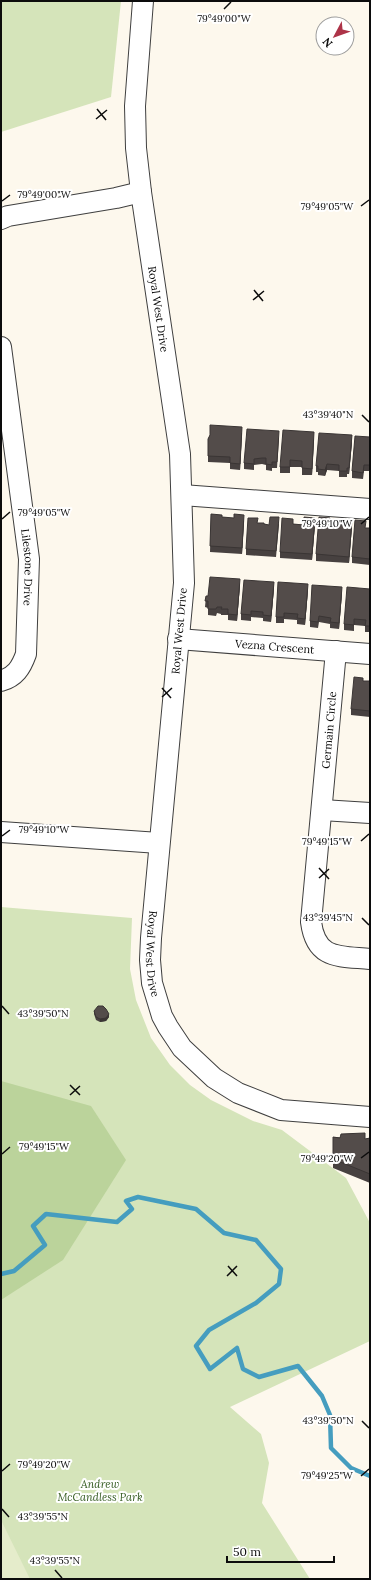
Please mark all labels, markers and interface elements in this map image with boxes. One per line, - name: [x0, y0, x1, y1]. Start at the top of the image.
- text: 79°49'00"W: [197, 12, 252, 25]
- north arrow: [315, 16, 355, 56]
- text: N: [319, 34, 336, 50]
- text: 79°49'00"W: [17, 188, 72, 201]
- text: 79°49'05"W: [301, 200, 354, 213]
- street label: Royal West Drive: [145, 265, 172, 353]
- text: 43°39'40"N: [303, 408, 354, 421]
- text: 79°49'05"W: [18, 506, 71, 519]
- text: 79°49'10"W: [302, 517, 353, 530]
- street label: Lilestone Drive: [18, 528, 36, 606]
- street label: Royal West Drive: [168, 587, 190, 675]
- street label: Vezna Crescent: [233, 636, 316, 657]
- street label: Germain Circle: [319, 691, 339, 769]
- text: 79°49'10"W: [19, 823, 70, 836]
- text: 79°49'15"W: [302, 835, 353, 848]
- street label: Royal West Drive: [143, 910, 163, 999]
- text: 43°39'45"N: [303, 911, 353, 924]
- text: 43°39'50"N: [17, 1007, 69, 1020]
- text: 79°49'15"W: [19, 1140, 70, 1153]
- text: 79°49'20"W: [301, 1152, 354, 1165]
- text: 43°39'50"N: [302, 1414, 354, 1427]
- text: 79°49'20"W: [18, 1458, 71, 1471]
- text: 79°49'25"W: [301, 1469, 354, 1482]
- park label: Andrew McCandless Park: [57, 1477, 143, 1504]
- text: 43°39'55"N: [18, 1510, 69, 1523]
- scale bar: [227, 1538, 334, 1564]
- text: 50 m: [233, 1544, 261, 1559]
- text: 43°39'55"N: [30, 1554, 81, 1567]

